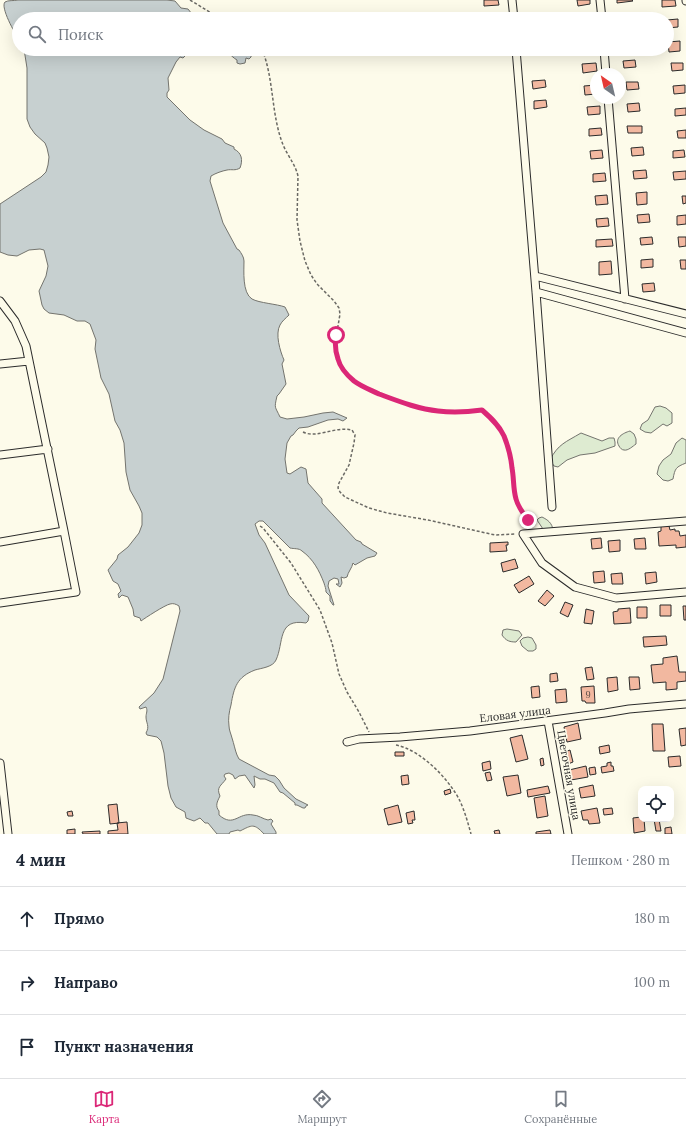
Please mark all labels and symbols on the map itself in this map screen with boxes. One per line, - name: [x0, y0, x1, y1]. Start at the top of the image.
- north arrow: [590, 68, 626, 104]
- route start: [327, 326, 345, 344]
- route end: [519, 511, 537, 529]
- house number: 9: [585, 689, 591, 700]
- street label: Еловая улица: [479, 703, 552, 725]
- street label: Цветочная улица: [554, 729, 584, 821]

